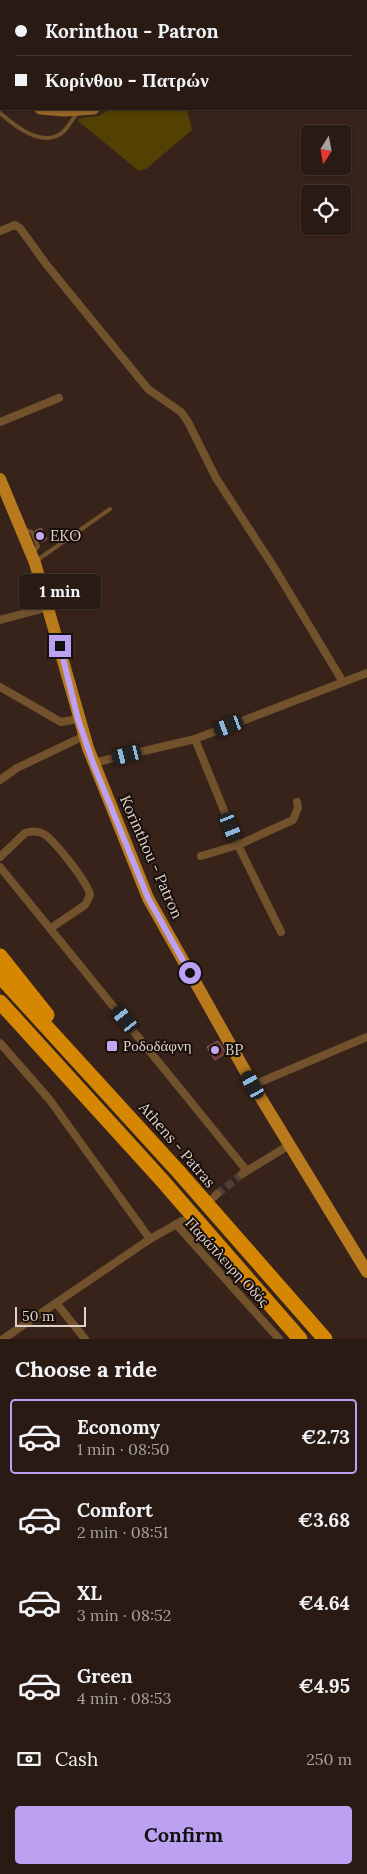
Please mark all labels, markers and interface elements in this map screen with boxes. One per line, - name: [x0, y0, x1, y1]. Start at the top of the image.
- text: Korinthou - Patron: [45, 19, 219, 43]
- text: Κορίνθου - Πατρών: [45, 68, 209, 92]
- north arrow: [301, 125, 351, 175]
- map controls: [301, 125, 351, 235]
- button: locate: [301, 185, 351, 235]
- place label: EKO: [50, 526, 81, 545]
- marker: EKO: [34, 530, 46, 542]
- callout: 1 min: [19, 574, 101, 608]
- text: 1 min: [40, 581, 80, 601]
- route end: [49, 635, 71, 657]
- car: [212, 714, 245, 738]
- car: [110, 744, 143, 766]
- street label: Korinthou - Patron: [116, 792, 187, 921]
- car: [218, 810, 243, 844]
- route start: [179, 962, 201, 984]
- car: [109, 1003, 140, 1035]
- place label: Ροδοδάφνη: [123, 1036, 192, 1055]
- marker: Ροδοδάφνη: [105, 1039, 119, 1053]
- place label: BP: [225, 1040, 243, 1059]
- marker: BP: [209, 1044, 221, 1056]
- car: [239, 1068, 266, 1102]
- street label: Athens - Patras: [134, 1097, 220, 1191]
- street label: Παράπλευρη Οδός: [181, 1213, 274, 1310]
- scale bar: [15, 1304, 86, 1327]
- text: 50 m: [22, 1307, 55, 1325]
- text: Choose a ride: [15, 1355, 157, 1383]
- icon: car: [17, 1414, 62, 1459]
- text: Economy: [77, 1415, 160, 1439]
- text: €2.73: [301, 1425, 350, 1449]
- text: 1 min · 08:50: [77, 1439, 170, 1459]
- icon: car: [17, 1497, 62, 1542]
- text: Comfort: [77, 1498, 153, 1522]
- text: €3.68: [298, 1508, 350, 1532]
- text: 2 min · 08:51: [77, 1522, 168, 1542]
- icon: car: [17, 1580, 62, 1625]
- text: XL: [77, 1581, 102, 1605]
- text: €4.64: [298, 1591, 350, 1615]
- text: 3 min · 08:52: [77, 1605, 171, 1625]
- icon: car: [17, 1663, 62, 1708]
- text: Green: [77, 1664, 133, 1688]
- text: €4.95: [299, 1674, 350, 1698]
- text: 4 min · 08:53: [77, 1688, 171, 1708]
- icon: cash: [15, 1745, 43, 1773]
- text: Cash: [55, 1747, 98, 1771]
- text: 250 m: [306, 1749, 352, 1769]
- button: Confirm: [15, 1806, 352, 1864]

